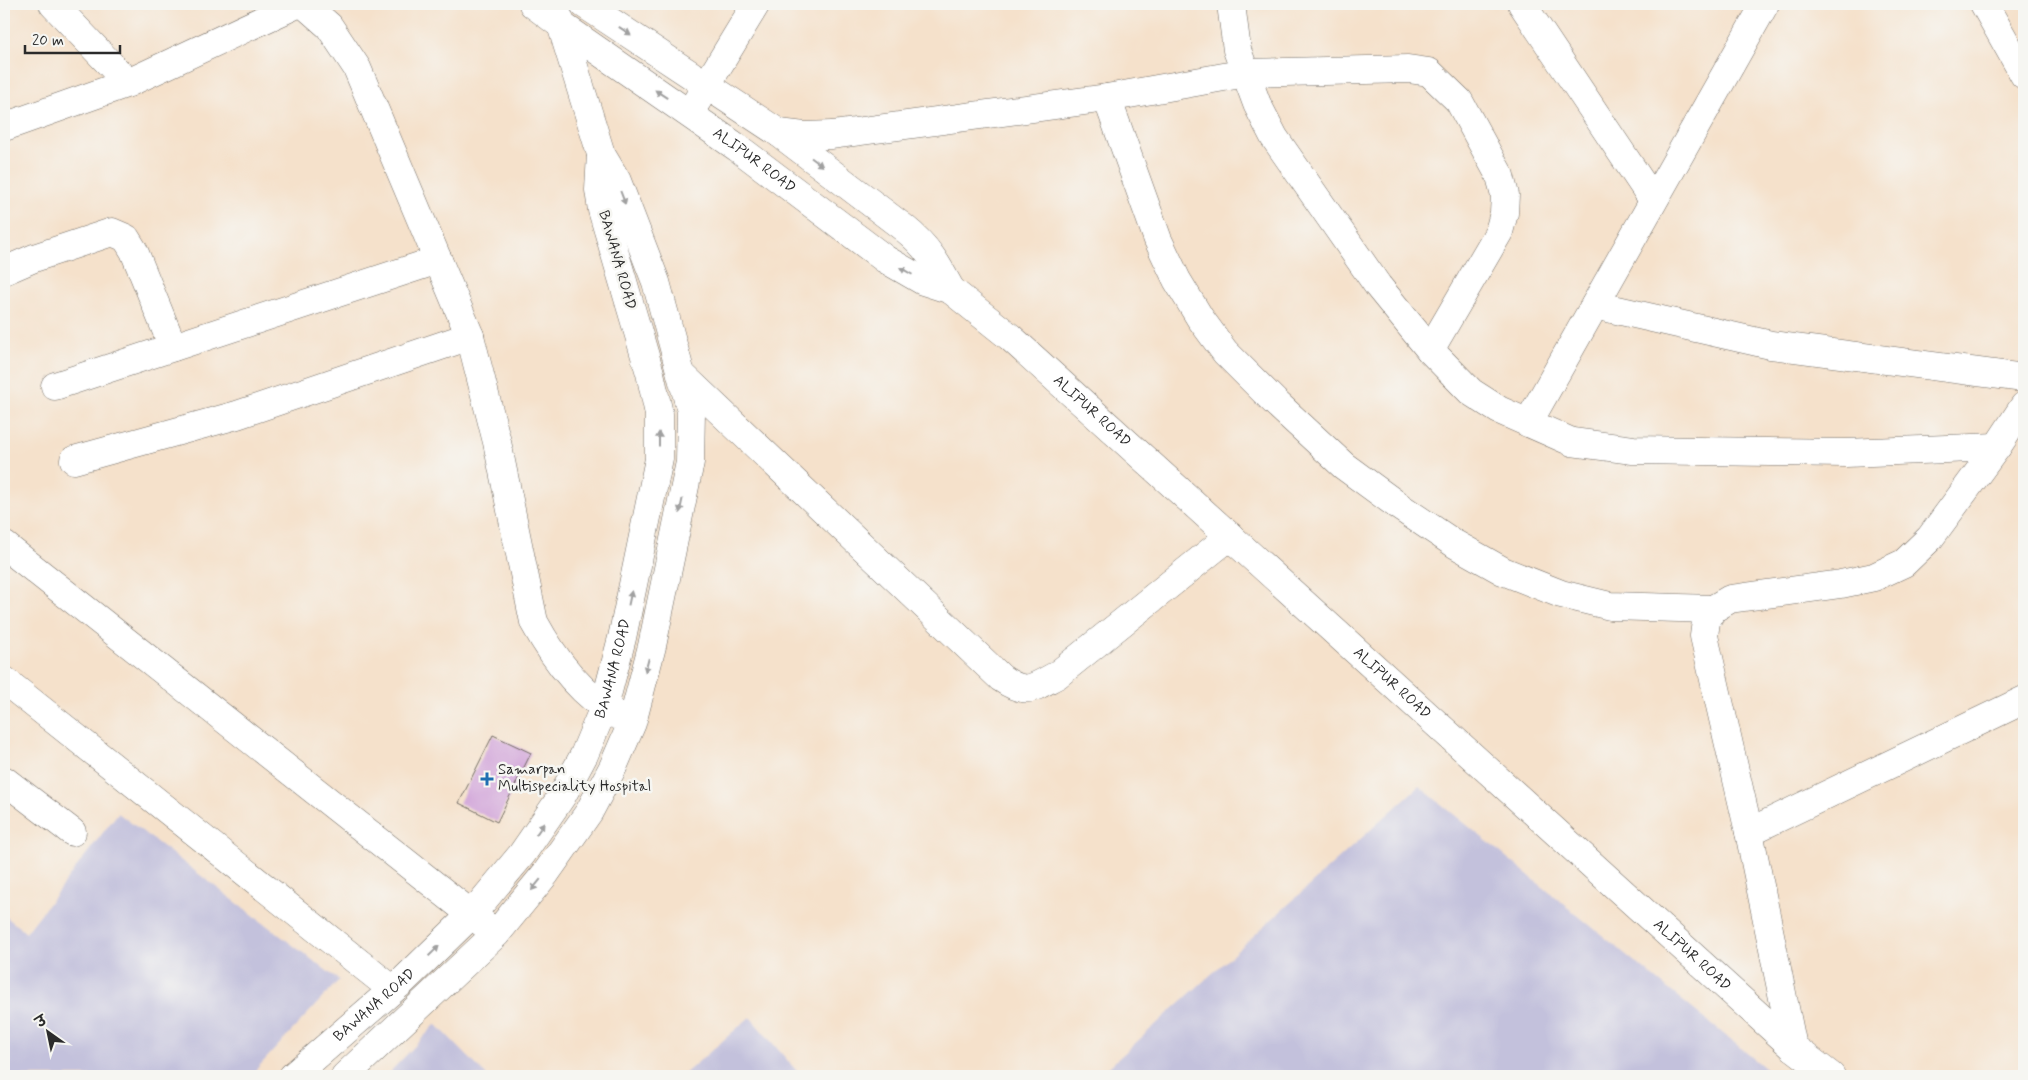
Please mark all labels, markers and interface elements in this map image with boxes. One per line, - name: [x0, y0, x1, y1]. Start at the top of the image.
- scale bar: [25, 22, 120, 54]
- one-way arrow: [618, 26, 632, 36]
- text: 20 m: [32, 31, 64, 51]
- one-way arrow: [655, 89, 668, 99]
- street label: ALIPUR ROAD: [709, 123, 800, 198]
- one-way arrow: [810, 156, 823, 167]
- one-way arrow: [620, 190, 627, 205]
- street label: BAWANA ROAD: [593, 208, 641, 312]
- one-way arrow: [899, 267, 914, 275]
- street label: ALIPUR ROAD: [1049, 371, 1135, 452]
- one-way arrow: [655, 430, 663, 446]
- one-way arrow: [677, 498, 685, 514]
- one-way arrow: [627, 590, 635, 606]
- street label: BAWANA ROAD: [590, 617, 636, 722]
- street label: ALIPUR ROAD: [1349, 643, 1435, 724]
- one-way arrow: [643, 657, 651, 672]
- place label: Samarpan Multispeciality Hospital: [498, 760, 651, 797]
- marker: Samarpan Multispeciality Hospital: [480, 772, 494, 786]
- one-way arrow: [535, 822, 545, 835]
- one-way arrow: [530, 879, 541, 892]
- street label: ALIPUR ROAD: [1649, 915, 1735, 996]
- one-way arrow: [428, 945, 440, 957]
- street label: BAWANA ROAD: [329, 964, 420, 1046]
- north arrow: [22, 1008, 72, 1058]
- text: उ: [31, 1011, 52, 1033]

